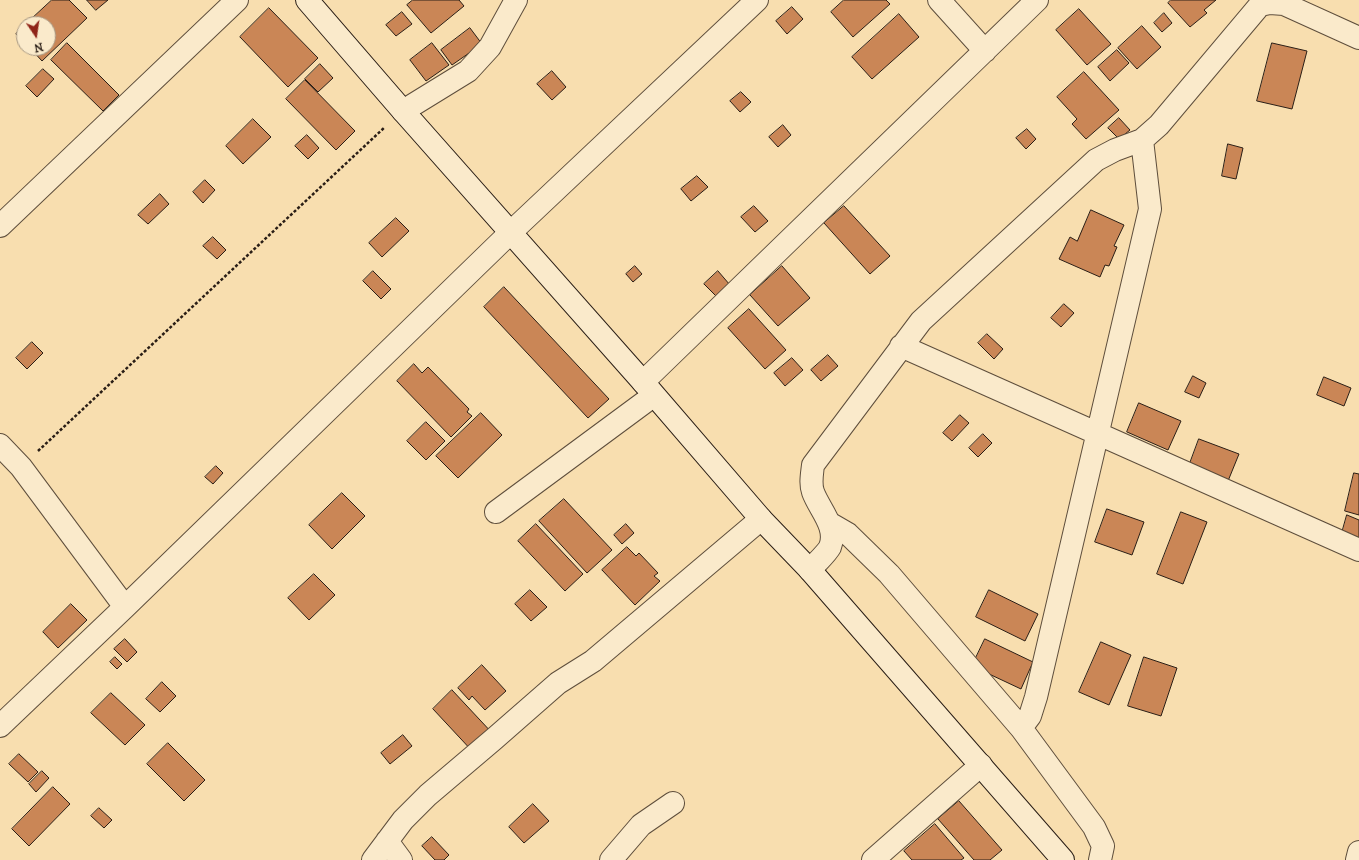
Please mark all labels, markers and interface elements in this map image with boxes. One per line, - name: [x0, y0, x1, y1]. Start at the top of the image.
- north arrow: [16, 16, 56, 56]
- text: N: [32, 39, 44, 55]

